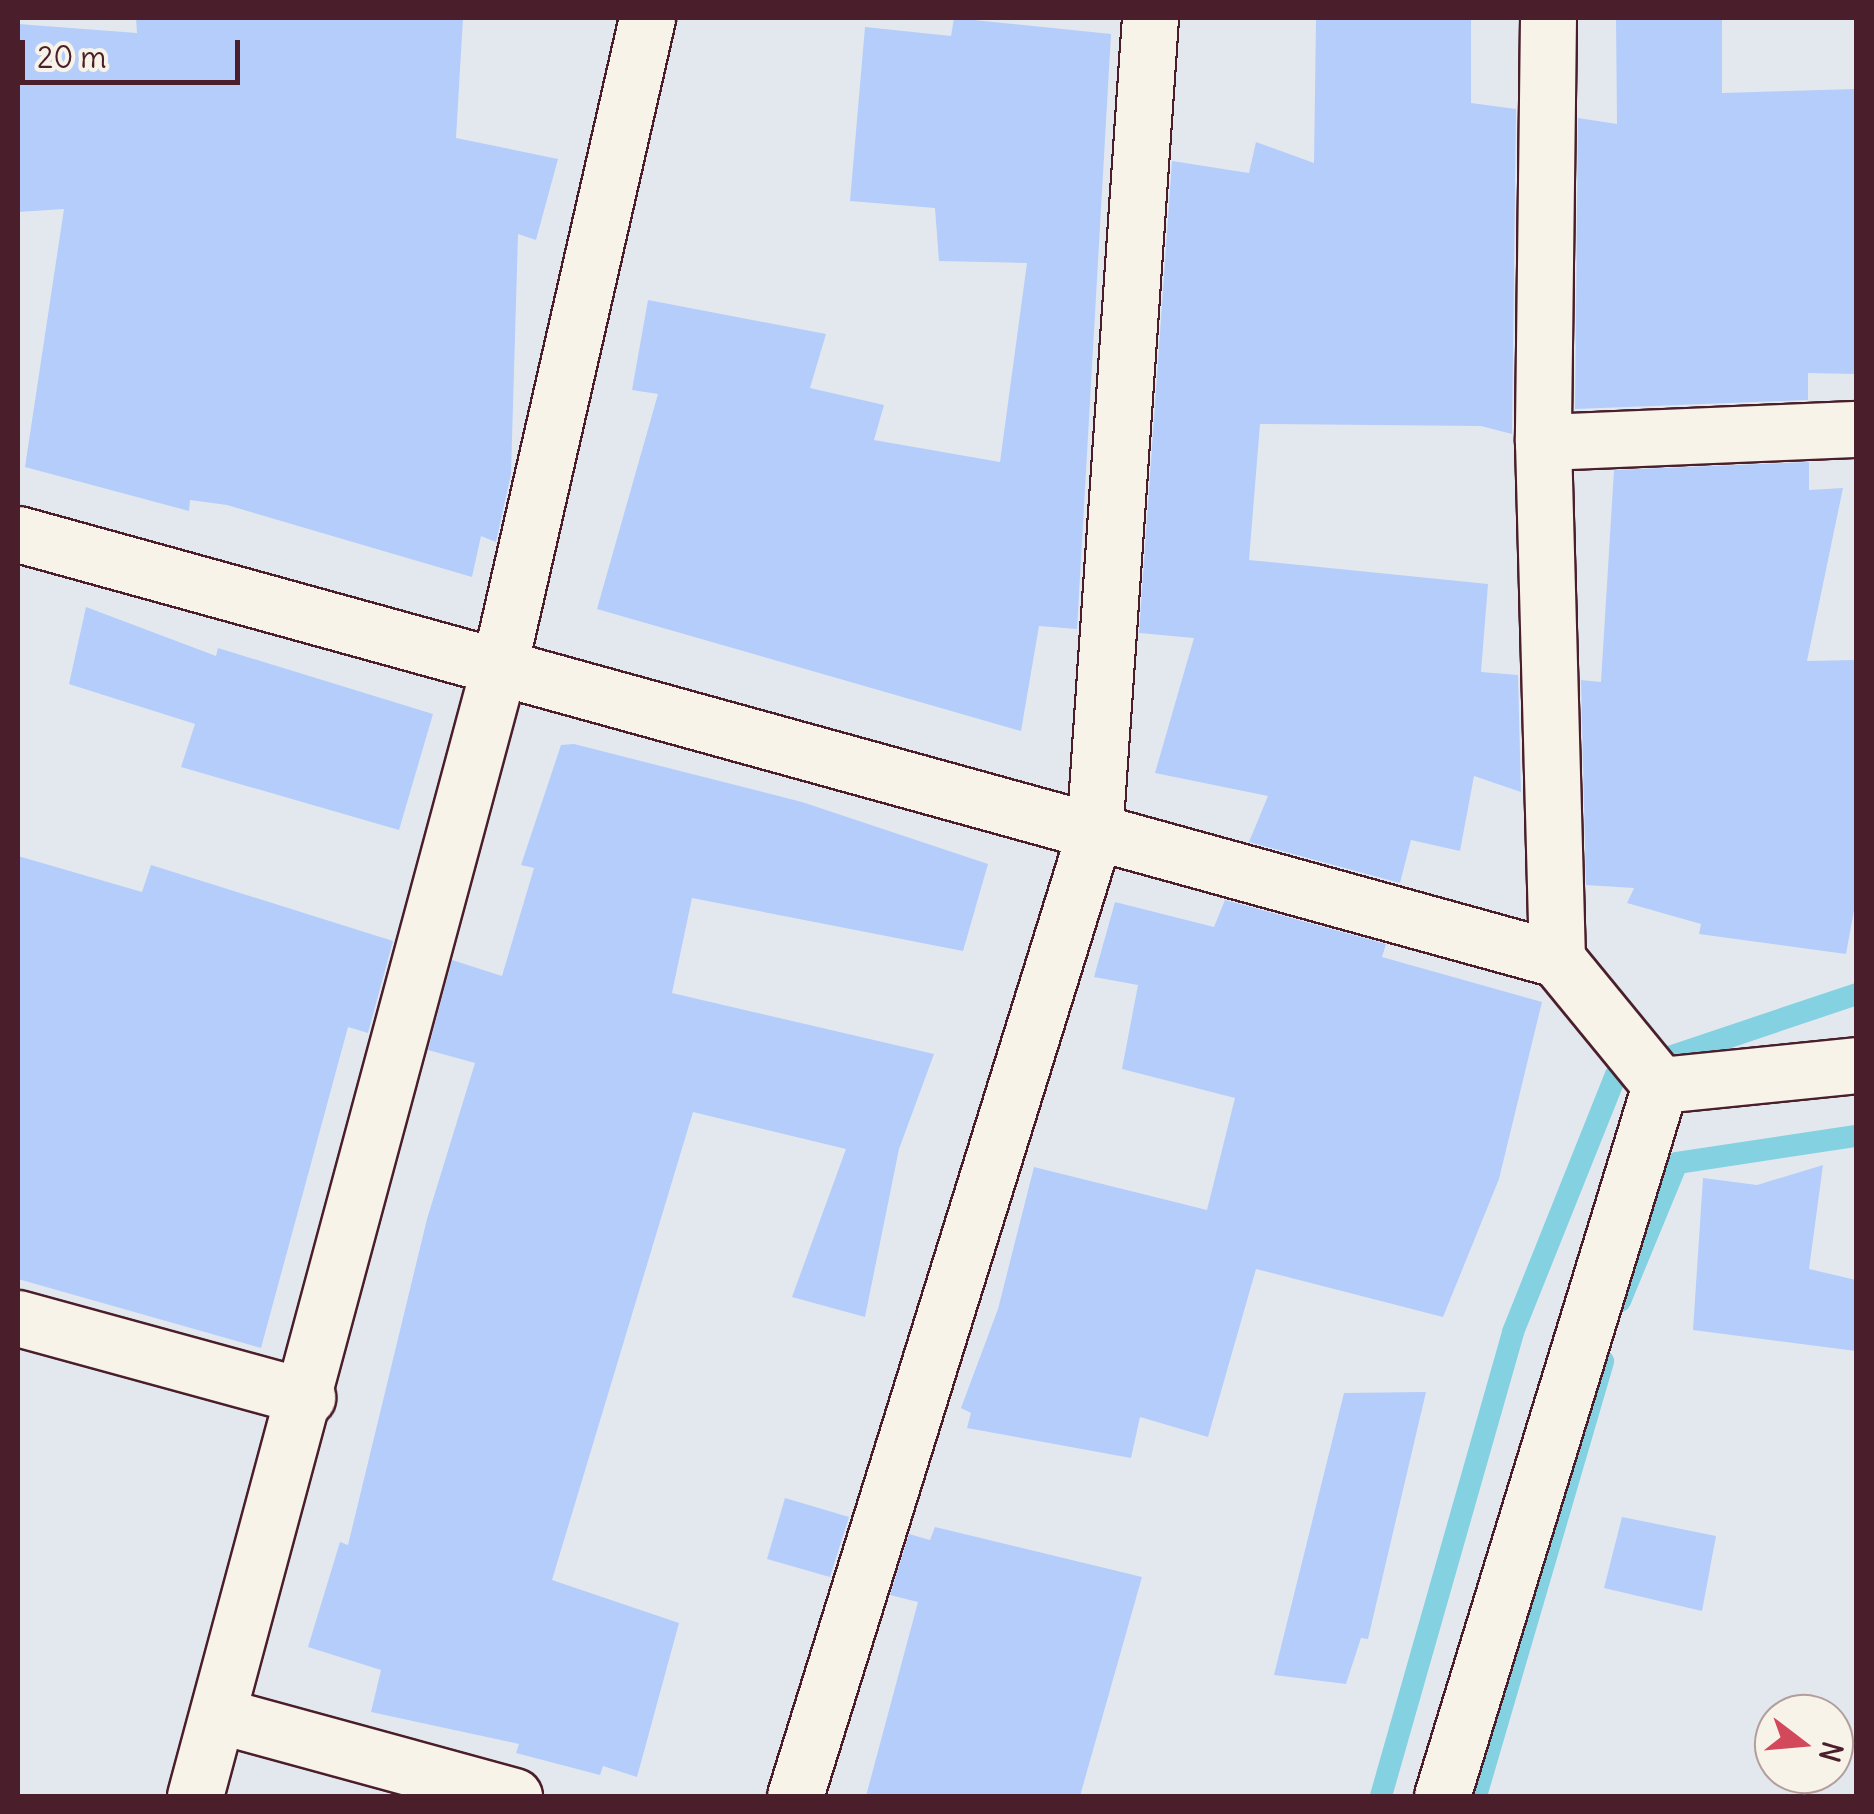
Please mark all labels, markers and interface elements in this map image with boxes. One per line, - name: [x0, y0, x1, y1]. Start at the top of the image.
- scale bar: [25, 20, 245, 82]
- text: 20 m: [37, 38, 107, 76]
- north arrow: [1754, 1694, 1854, 1794]
- text: N: [1811, 1737, 1851, 1766]

